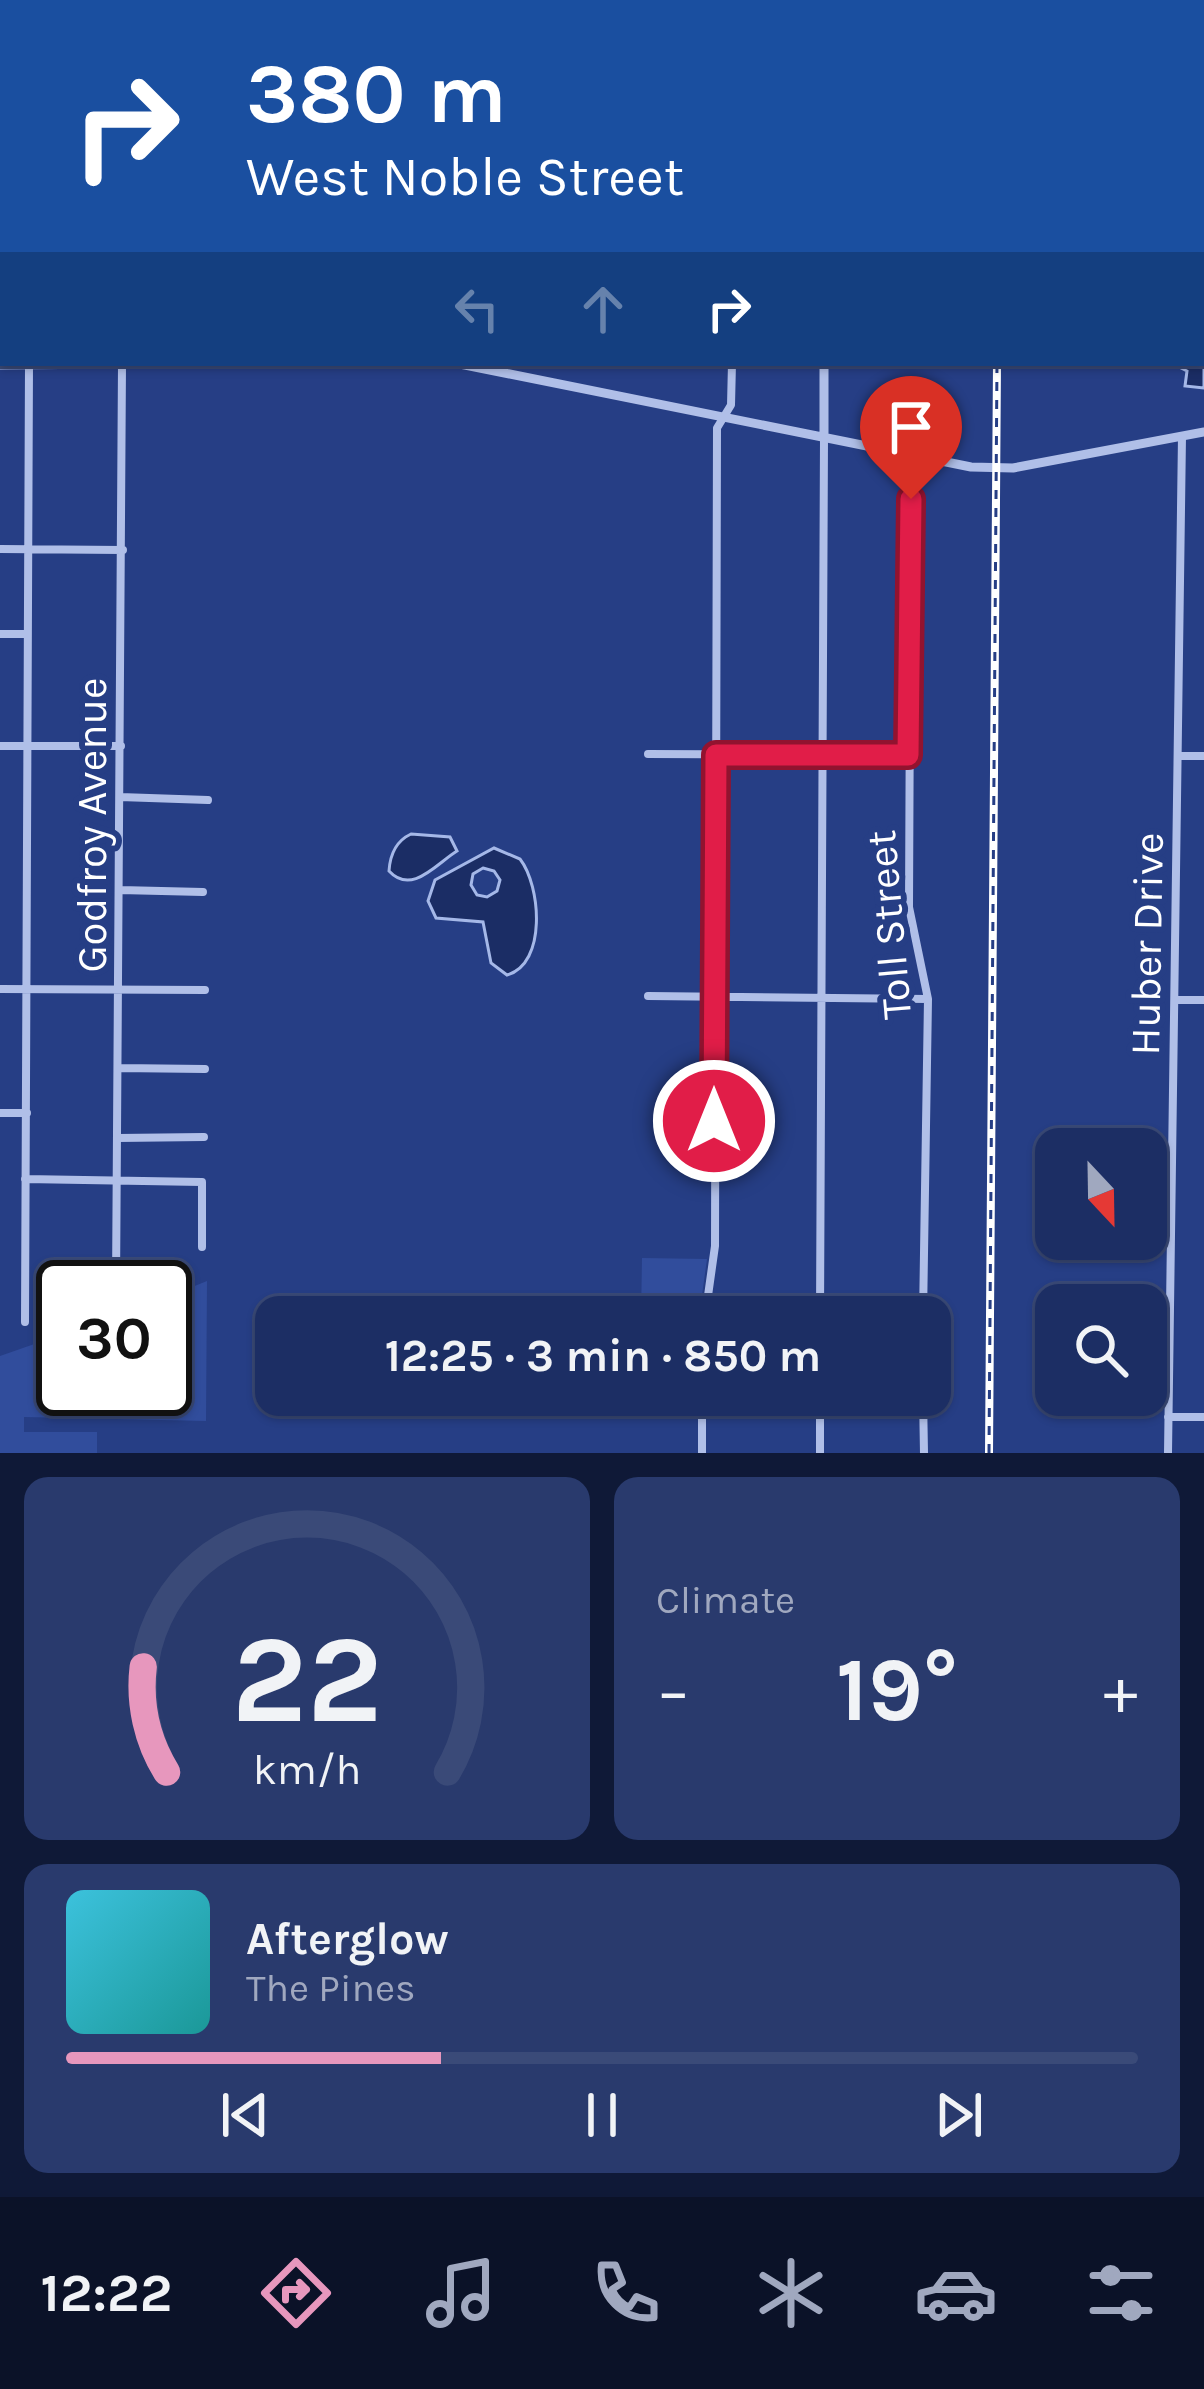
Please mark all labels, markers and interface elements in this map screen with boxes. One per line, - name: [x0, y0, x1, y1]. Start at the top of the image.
- text: 380 m: [246, 45, 507, 143]
- icon: right: [48, 48, 204, 204]
- text: West Noble Street: [246, 145, 684, 209]
- icon: left: [444, 276, 510, 342]
- icon: ahead: [570, 276, 636, 342]
- icon: right: [696, 276, 762, 342]
- pin: [860, 376, 962, 499]
- icon: arrive: [878, 394, 944, 460]
- street label: Godfroy Avenue: [67, 677, 117, 973]
- street label: Toll Street: [856, 828, 922, 1021]
- street label: Huber Drive: [1120, 832, 1174, 1056]
- position arrow: [651, 1058, 777, 1184]
- north arrow: [1035, 1128, 1167, 1260]
- map controls: [1035, 1128, 1167, 1416]
- speed limit sign: 30: [36, 1260, 192, 1416]
- button: search: [1035, 1284, 1167, 1416]
- text: 12:25 · 3 min · 850 m: [385, 1330, 821, 1382]
- text: Climate: [656, 1577, 795, 1623]
- text: 22: [231, 1607, 383, 1752]
- text: 19°: [836, 1637, 958, 1743]
- text: −: [656, 1652, 691, 1730]
- text: +: [1103, 1652, 1138, 1730]
- text: km/h: [253, 1744, 361, 1794]
- text: Afterglow: [246, 1913, 449, 1965]
- text: The Pines: [246, 1965, 416, 2011]
- icon: previous: [212, 2082, 278, 2148]
- icon: pause: [569, 2082, 635, 2148]
- icon: next: [926, 2082, 992, 2148]
- icon: directions: [254, 2251, 338, 2335]
- icon: music: [419, 2251, 503, 2335]
- icon: phone: [584, 2251, 668, 2335]
- icon: climate: [749, 2251, 833, 2335]
- icon: car: [914, 2251, 998, 2335]
- icon: filters: [1079, 2251, 1163, 2335]
- text: 12:22: [41, 2261, 172, 2325]

